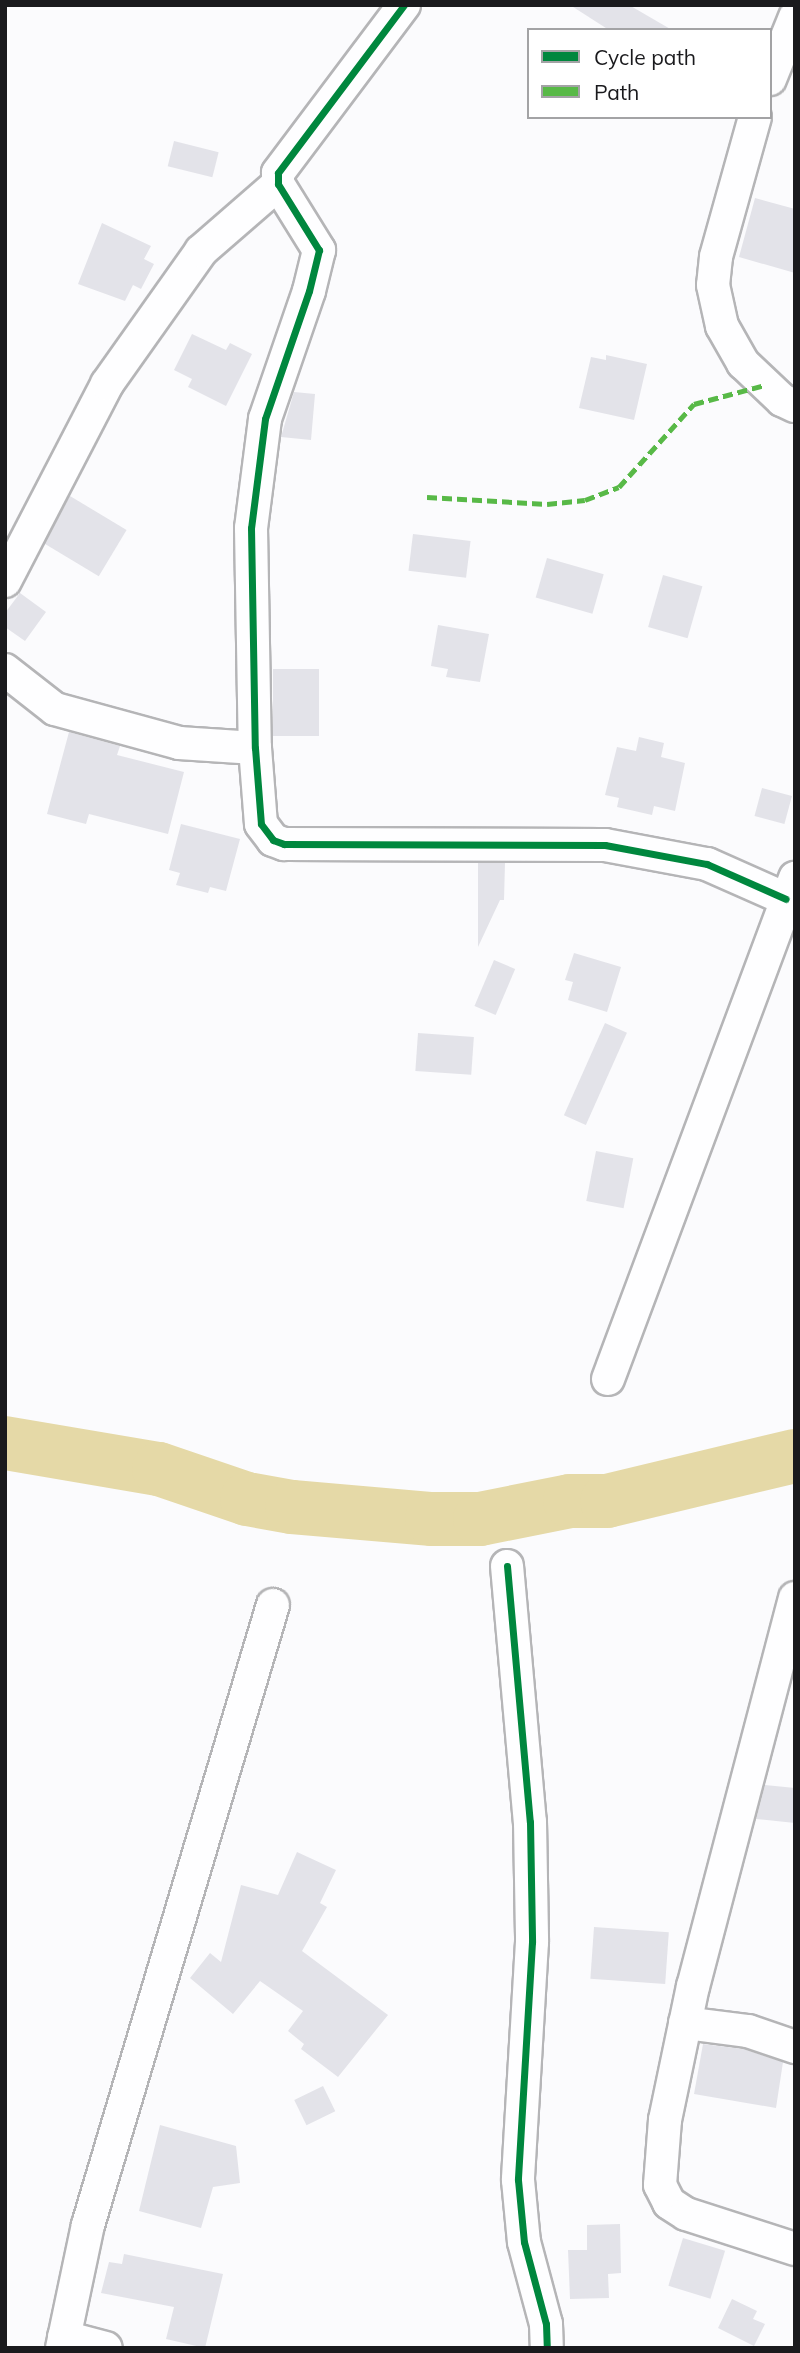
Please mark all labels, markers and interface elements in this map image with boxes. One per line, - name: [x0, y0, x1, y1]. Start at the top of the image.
- legend: [527, 28, 772, 119]
- text: Cycle path: [594, 44, 696, 70]
- text: Path: [594, 79, 639, 105]

